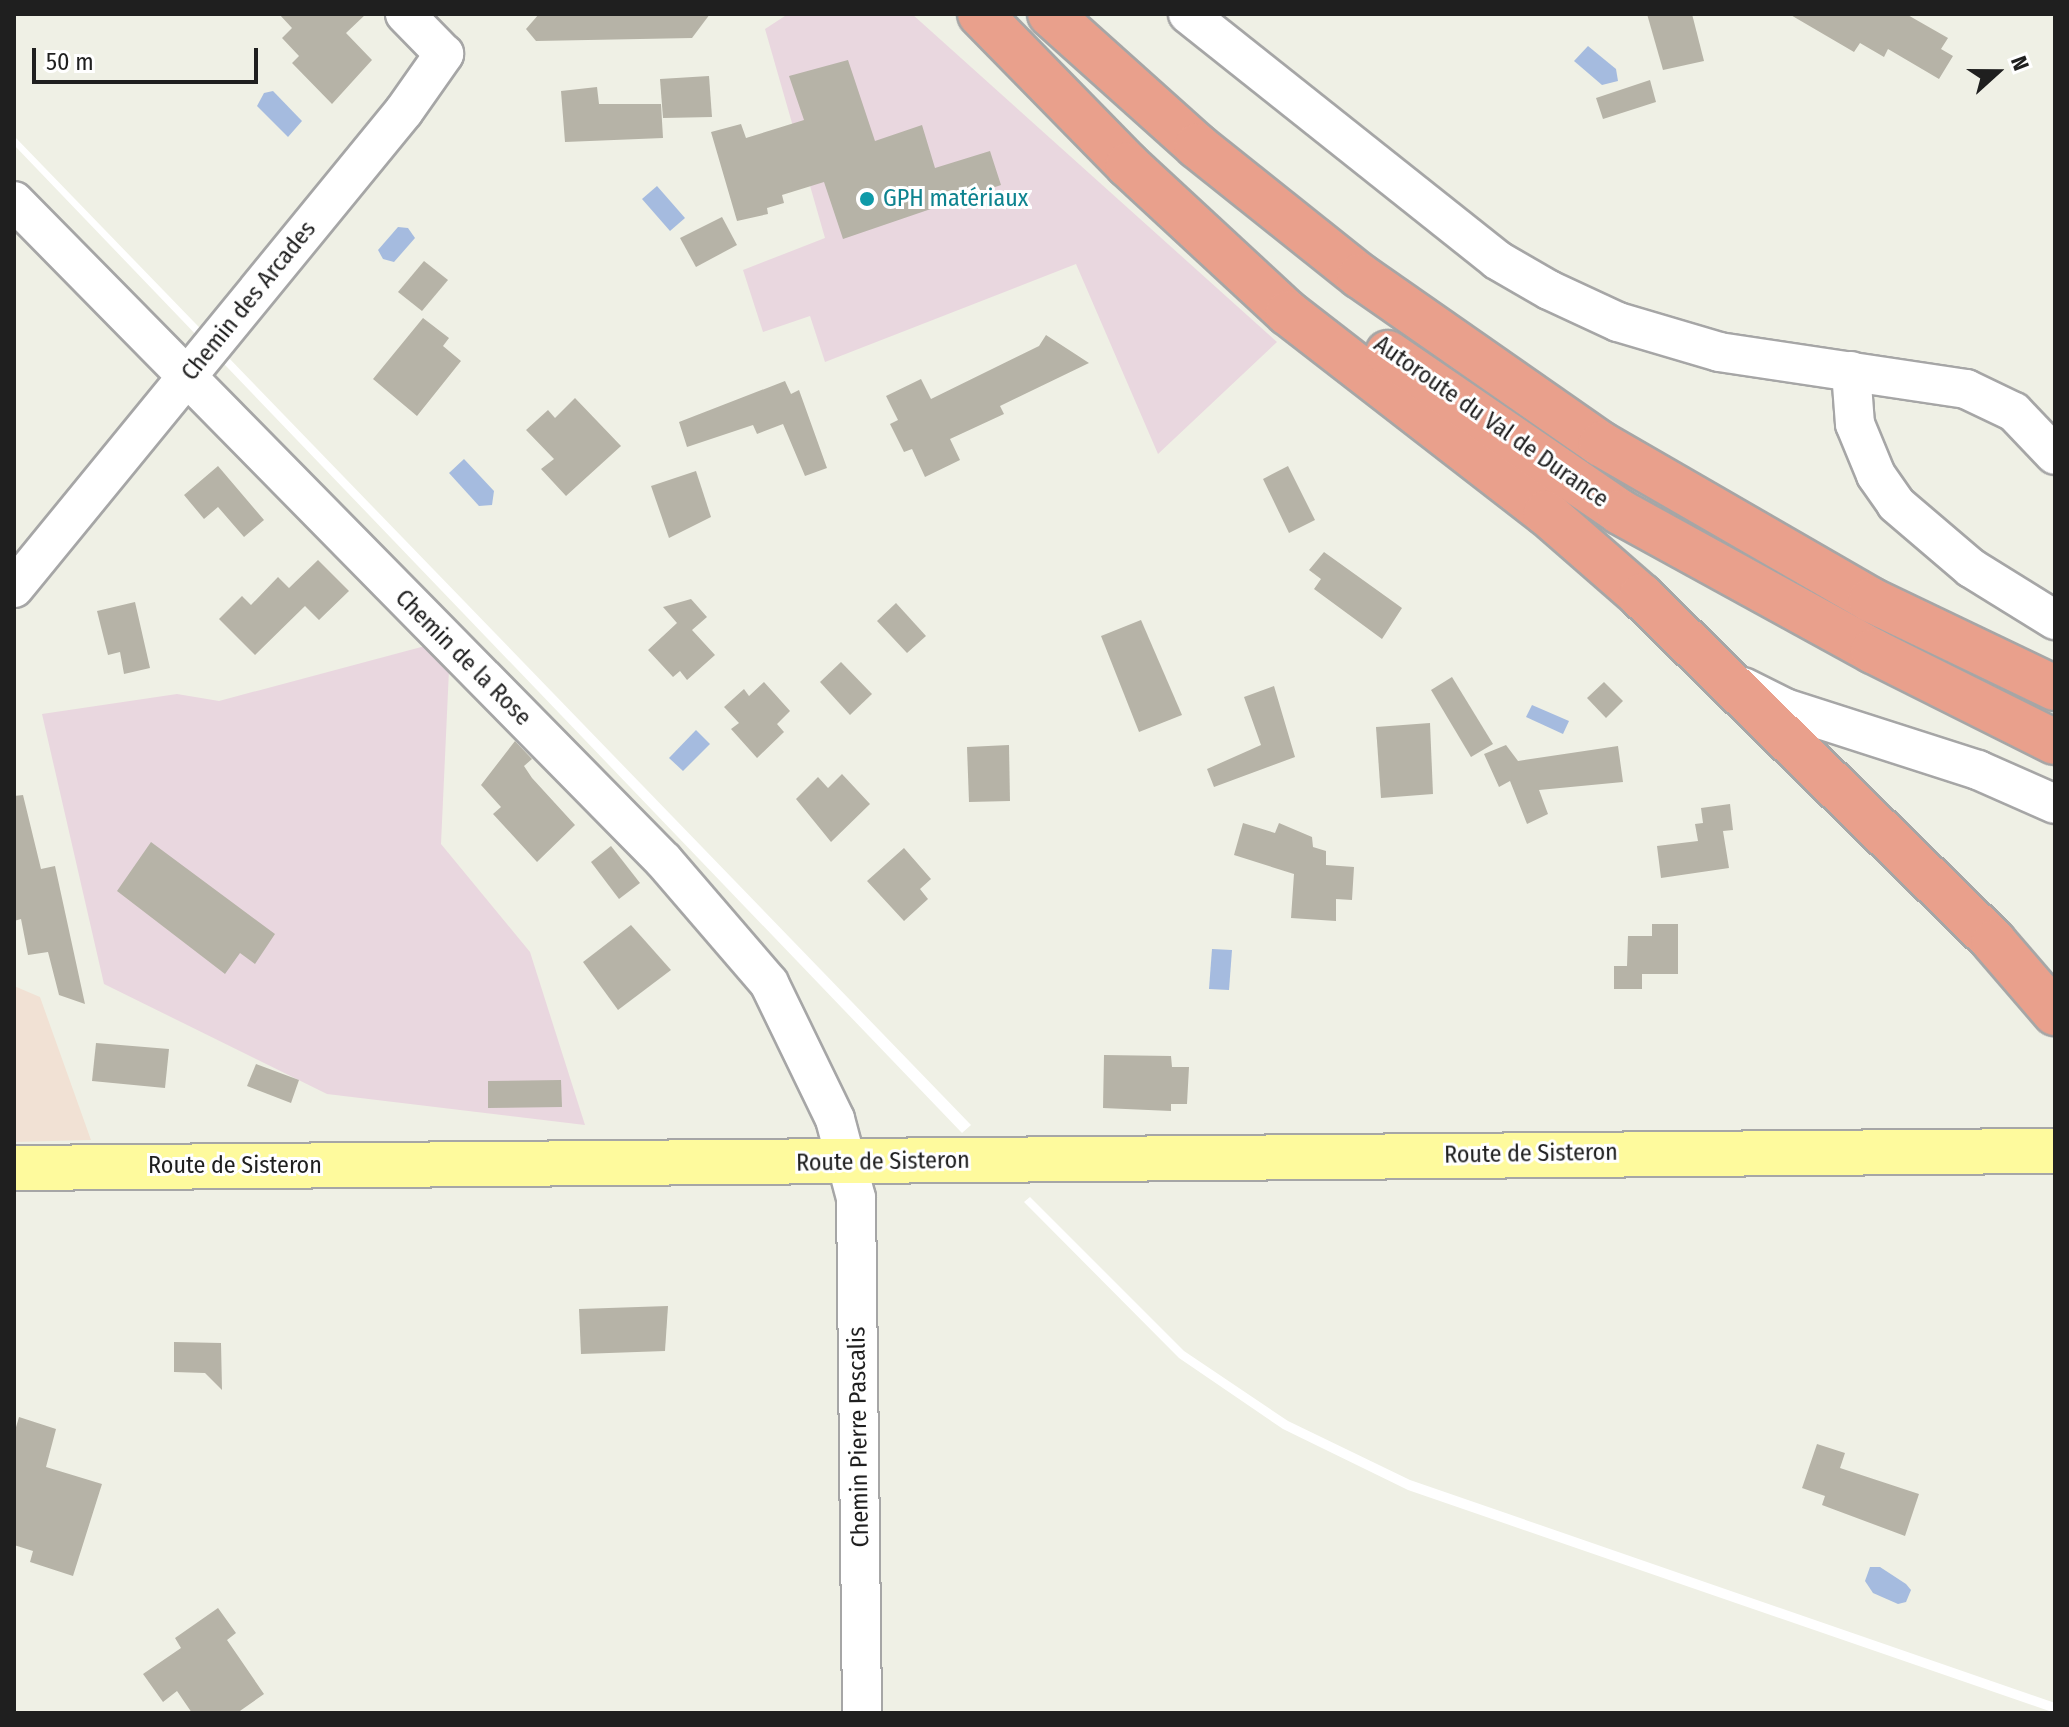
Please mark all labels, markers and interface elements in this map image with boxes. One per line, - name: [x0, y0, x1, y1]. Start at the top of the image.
- scale bar: [36, 32, 262, 82]
- north arrow: [1957, 32, 2037, 112]
- text: 50 m: [46, 48, 94, 76]
- text: N: [2005, 52, 2035, 74]
- place label: GPH matériaux: [883, 185, 1028, 213]
- marker: GPH matériaux: [858, 190, 876, 208]
- street label: Chemin des Arcades: [176, 215, 322, 387]
- street label: Autoroute du Val de Durance: [1368, 330, 1614, 514]
- street label: Chemin de la Rose: [389, 584, 537, 732]
- street label: Route de Sisteron: [1444, 1138, 1618, 1170]
- street label: Route de Sisteron: [796, 1146, 970, 1178]
- street label: Route de Sisteron: [148, 1152, 322, 1180]
- street label: Chemin Pierre Pascalis: [843, 1326, 875, 1548]

